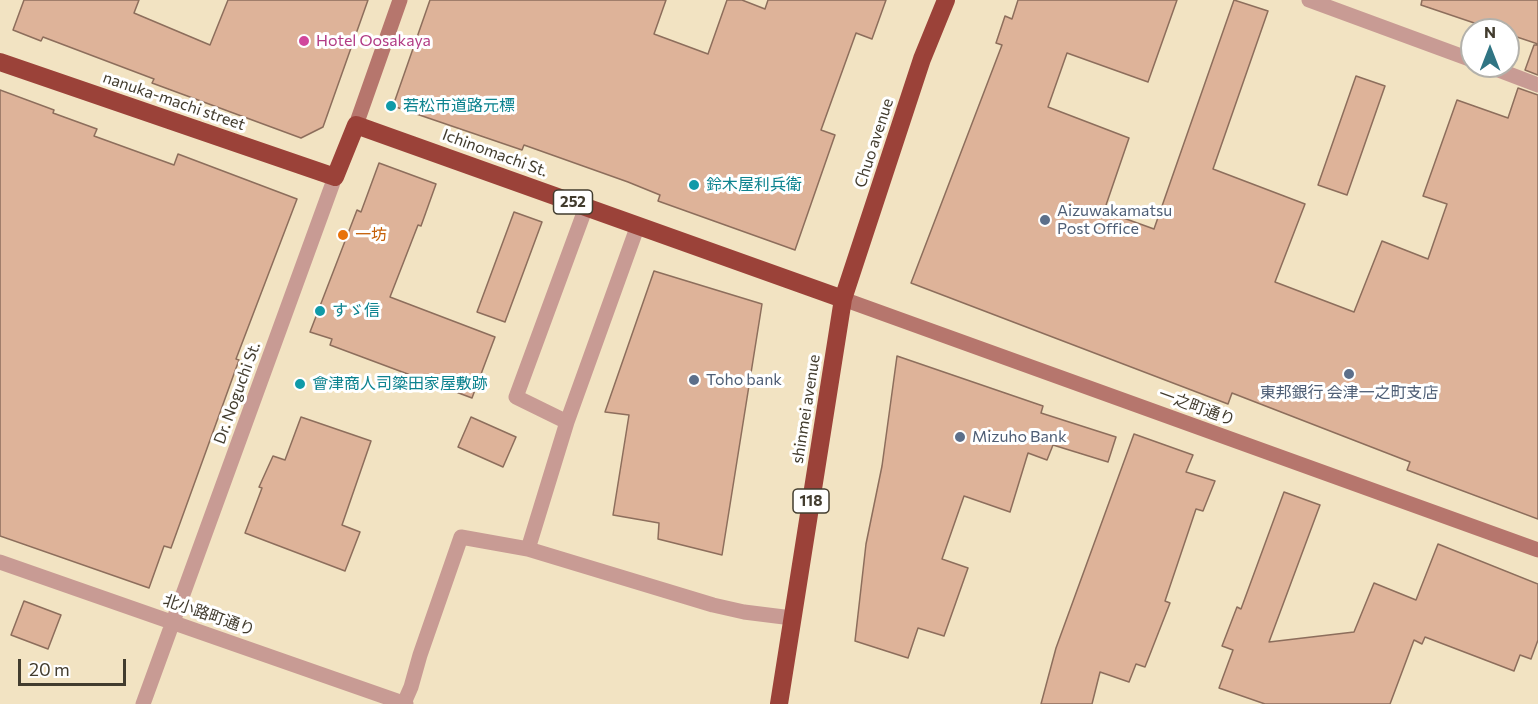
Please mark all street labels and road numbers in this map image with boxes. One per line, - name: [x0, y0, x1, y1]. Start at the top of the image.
- street label: nanuka-machi street: [100, 68, 248, 134]
- street label: Chuo avenue: [851, 96, 897, 190]
- street label: Ichinomachi St.: [440, 125, 550, 181]
- road number: 252: [554, 190, 592, 214]
- street label: Dr. Noguchi St.: [210, 339, 264, 447]
- street label: shinmei avenue: [788, 353, 824, 465]
- street label: 一之町通り: [1156, 384, 1238, 430]
- road number: 118: [793, 489, 829, 513]
- street label: 北小路町通り: [160, 590, 258, 640]

